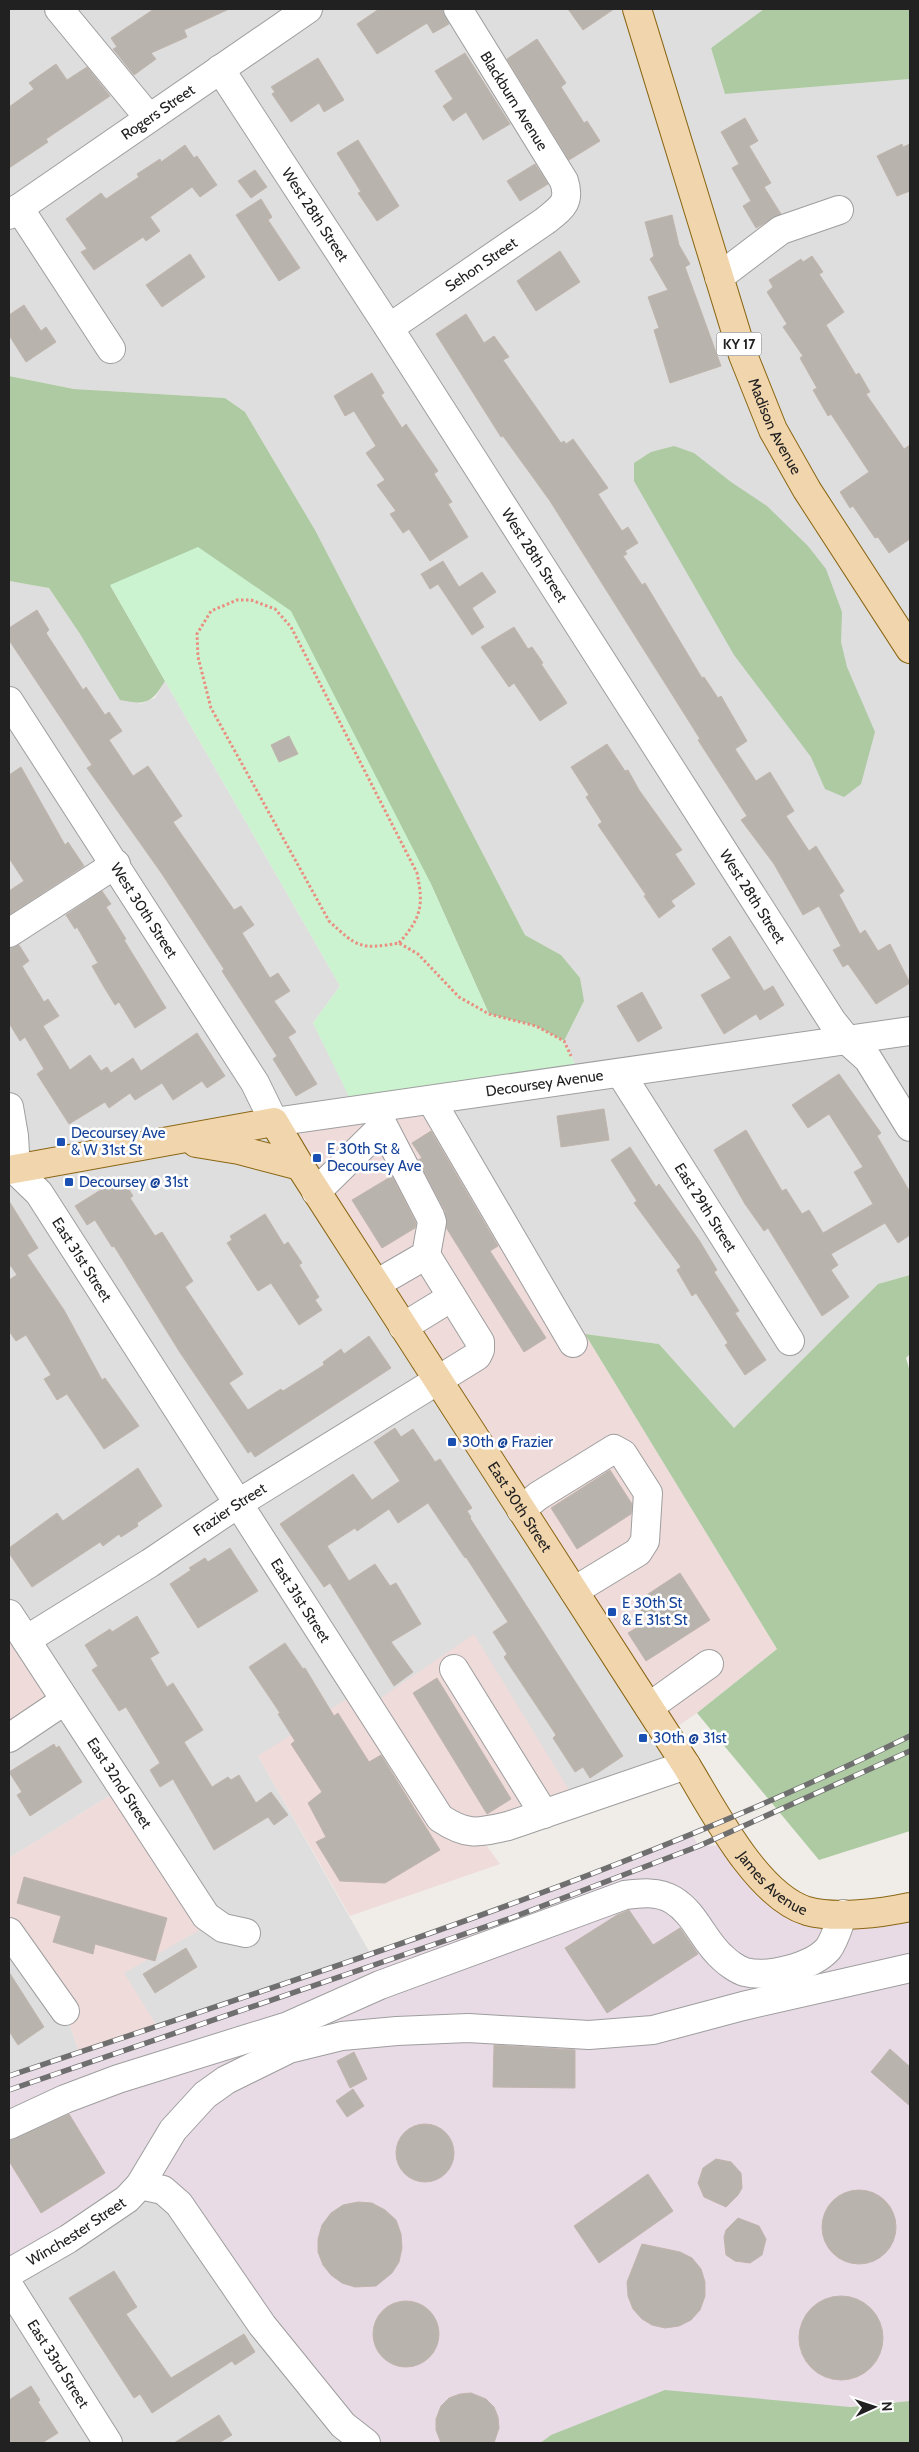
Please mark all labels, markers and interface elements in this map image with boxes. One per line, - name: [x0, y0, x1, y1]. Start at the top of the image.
- street label: Blackburn Avenue: [476, 48, 552, 154]
- street label: Rogers Street: [118, 81, 198, 144]
- street label: West 28th Street: [278, 165, 352, 265]
- street label: Sehon Street: [442, 234, 521, 296]
- road number: KY 17: [716, 332, 762, 356]
- street label: Madison Avenue: [744, 376, 805, 478]
- street label: West 28th Street: [498, 505, 571, 606]
- street label: West 28th Street: [716, 846, 789, 947]
- street label: West 30th Street: [107, 859, 181, 961]
- street label: Decoursey Avenue: [485, 1066, 605, 1101]
- place label: Decoursey Ave & W 31st St: [71, 1124, 166, 1159]
- marker: Decoursey Ave & W 31st St: [55, 1136, 67, 1148]
- place label: E 30th St & Decoursey Ave: [327, 1140, 422, 1175]
- marker: E 30th St & Decoursey Ave: [311, 1152, 323, 1164]
- street label: East 29th Street: [671, 1160, 740, 1255]
- place label: Decoursey @ 31st: [79, 1173, 188, 1191]
- marker: Decoursey @ 31st: [63, 1176, 75, 1188]
- street label: East 31st Street: [48, 1214, 115, 1305]
- place label: 30th @ Frazier: [462, 1433, 553, 1451]
- marker: 30th @ Frazier: [446, 1436, 458, 1448]
- street label: East 30th Street: [484, 1458, 555, 1555]
- street label: Frazier Street: [190, 1479, 270, 1540]
- street label: East 31st Street: [267, 1555, 334, 1646]
- place label: E 30th St & E 31st St: [622, 1594, 687, 1629]
- marker: E 30th St & E 31st St: [606, 1606, 618, 1618]
- place label: 30th @ 31st: [653, 1729, 727, 1747]
- marker: 30th @ 31st: [637, 1732, 649, 1744]
- street label: East 32nd Street: [83, 1734, 156, 1832]
- street label: James Avenue: [733, 1847, 810, 1919]
- street label: Winchester Street: [24, 2193, 129, 2270]
- street label: East 33rd Street: [23, 2316, 93, 2411]
- north arrow: [849, 2382, 899, 2432]
- text: N: [878, 2401, 896, 2412]

